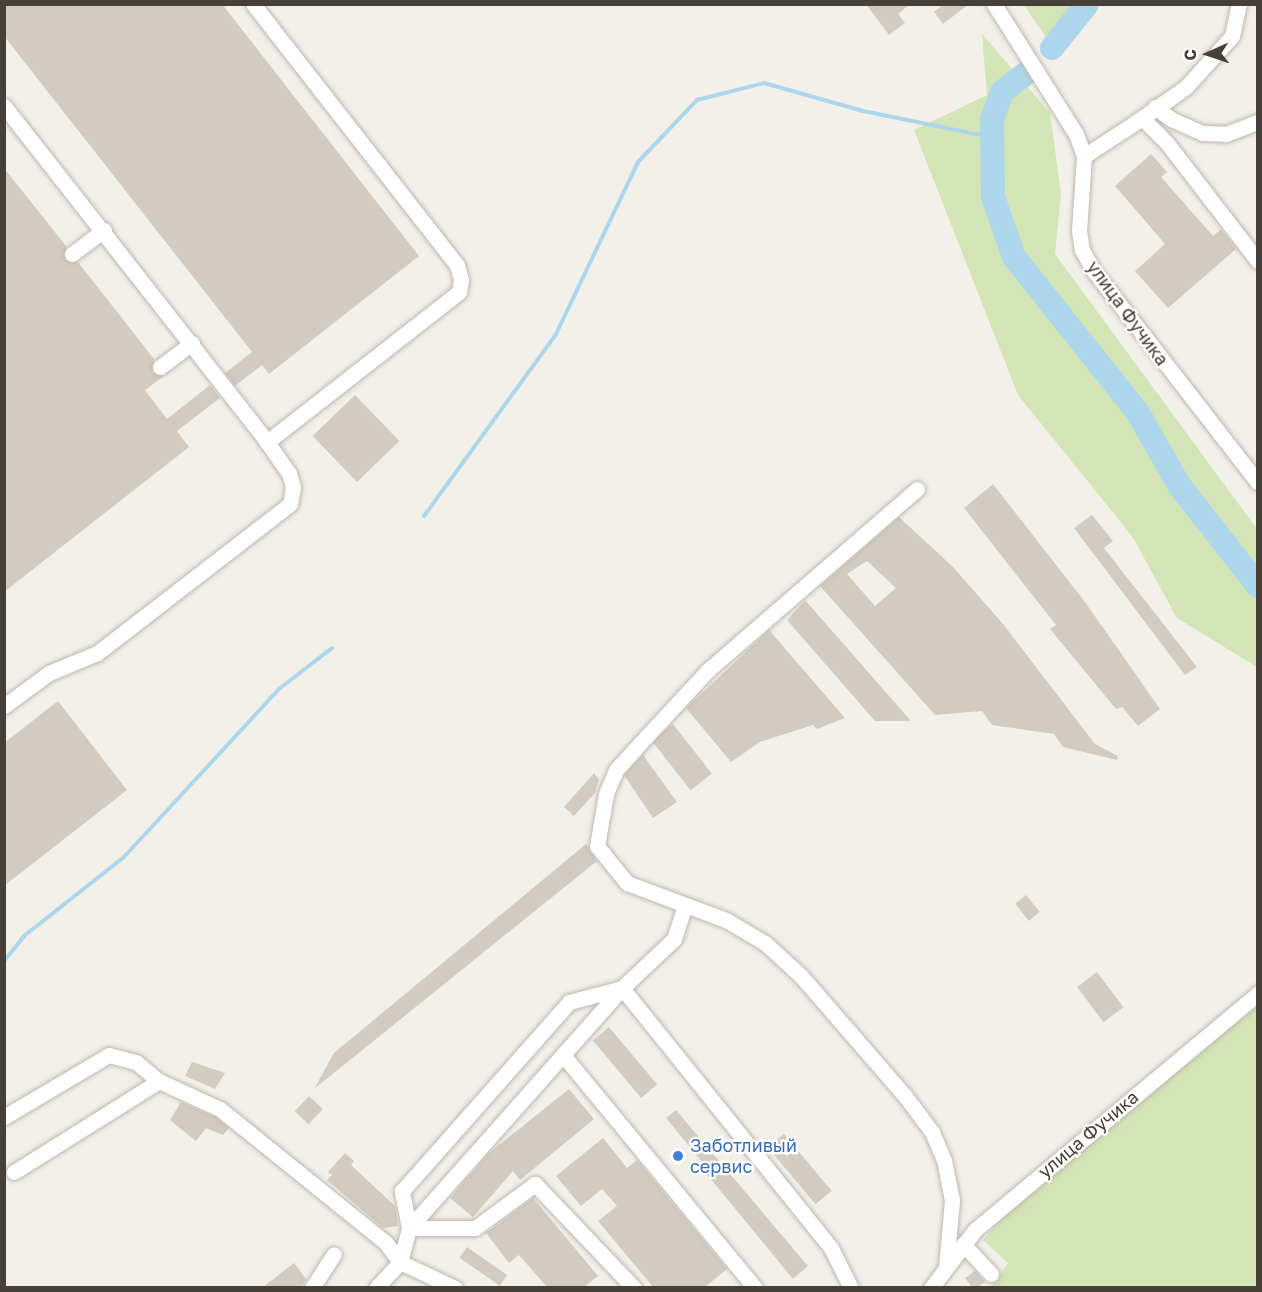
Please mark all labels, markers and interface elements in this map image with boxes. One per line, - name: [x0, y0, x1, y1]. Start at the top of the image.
- north arrow: [1178, 24, 1238, 84]
- text: С: [1180, 49, 1200, 61]
- street label: улица Фучика: [1083, 256, 1173, 370]
- street label: улица Фучика: [1033, 1086, 1143, 1182]
- place label: Заботливый сервис: [690, 1135, 797, 1178]
- marker: Заботливый сервис: [671, 1149, 685, 1163]

